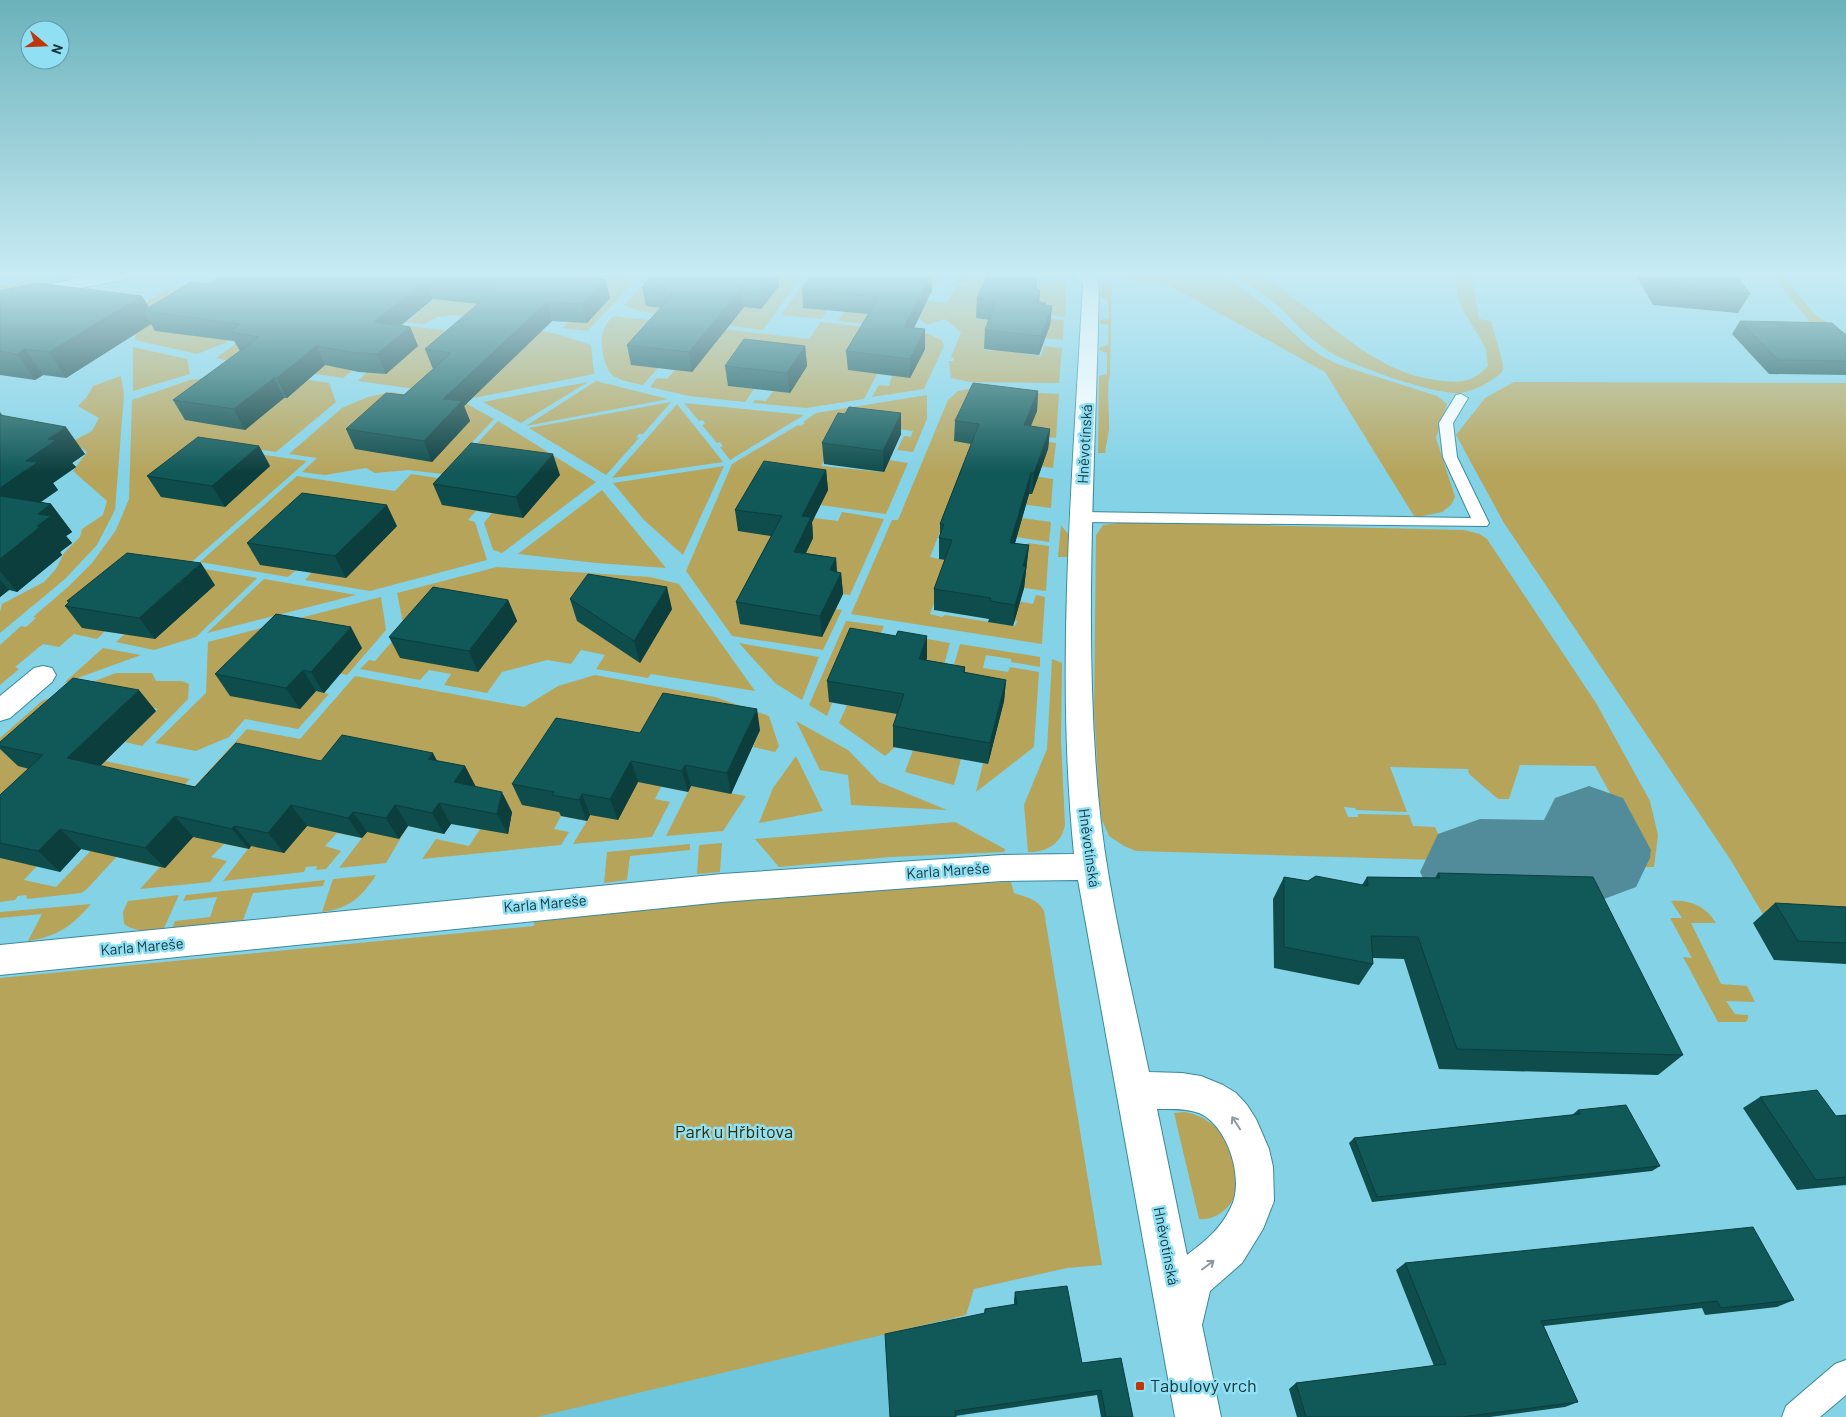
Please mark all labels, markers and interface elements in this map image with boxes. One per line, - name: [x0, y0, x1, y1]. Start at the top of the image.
- north arrow: [20, 20, 70, 70]
- text: N: [48, 42, 67, 57]
- street label: Hněvotínská: [1073, 404, 1095, 484]
- street label: Hněvotínská: [1076, 807, 1104, 888]
- street label: Karla Mareše: [906, 858, 990, 882]
- street label: Karla Mareše: [503, 890, 587, 916]
- street label: Karla Mareše: [100, 933, 184, 959]
- one-way arrow: [1230, 1116, 1241, 1130]
- park label: Park u Hřbitova: [675, 1120, 793, 1142]
- street label: Hněvotínská: [1151, 1205, 1183, 1287]
- one-way arrow: [1201, 1260, 1215, 1270]
- place label: Tabulový vrch: [1150, 1374, 1257, 1396]
- marker: Tabulový vrch: [1134, 1380, 1146, 1392]

